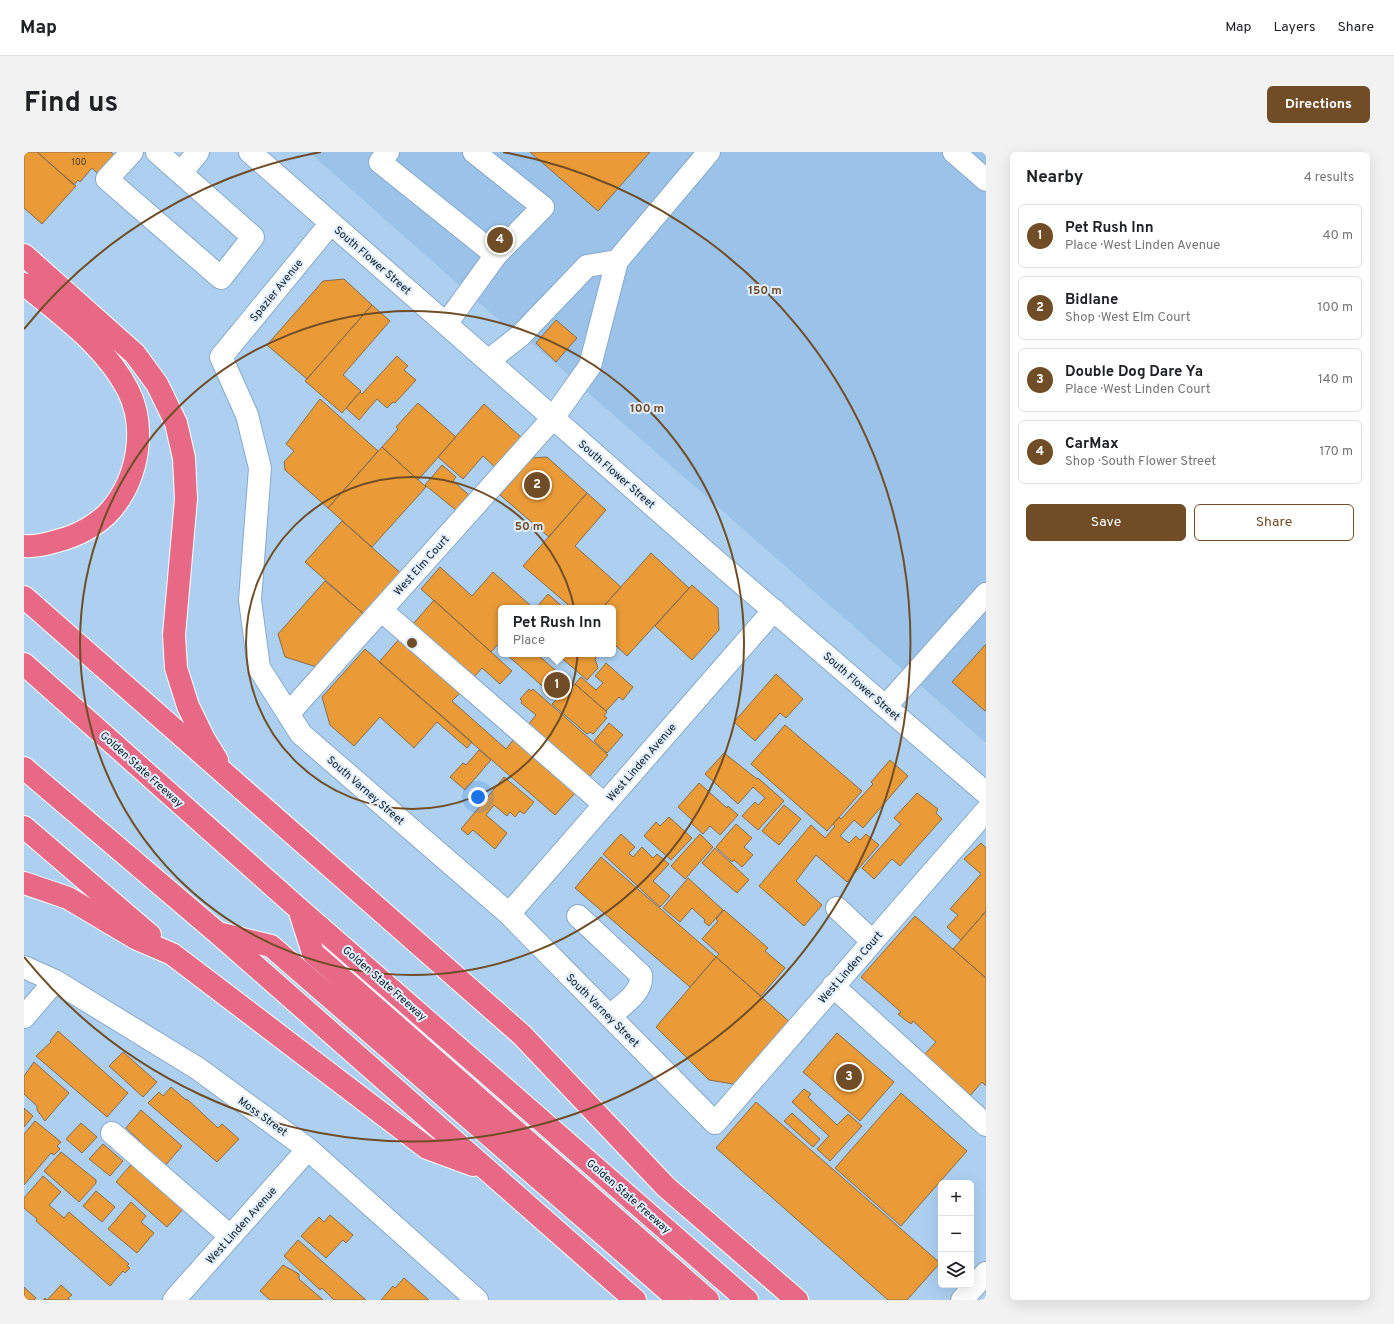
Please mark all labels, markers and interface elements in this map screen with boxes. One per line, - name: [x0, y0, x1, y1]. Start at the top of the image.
- text: Map: [20, 16, 57, 40]
- text: Map: [1225, 19, 1251, 36]
- text: Layers: [1273, 19, 1315, 36]
- text: Share: [1337, 19, 1374, 36]
- text: Find us: [24, 86, 118, 122]
- button: Directions: [1267, 86, 1370, 123]
- house number: 100: [72, 157, 87, 168]
- text: Nearby: [1026, 167, 1083, 189]
- text: 4 results: [1304, 170, 1354, 186]
- text: Pet Rush Inn: [1065, 219, 1154, 238]
- street label: South Flower Street: [331, 223, 414, 298]
- pin: 4: [487, 225, 513, 255]
- text: 1: [1037, 228, 1043, 244]
- text: 40 m: [1323, 228, 1353, 244]
- text: Place · West Linden Avenue: [1065, 238, 1220, 254]
- street label: Spazier Avenue: [247, 257, 306, 325]
- text: 150 m: [748, 283, 782, 299]
- text: Bidlane: [1065, 291, 1118, 310]
- text: 2: [1036, 300, 1044, 316]
- text: 100 m: [1317, 300, 1353, 316]
- text: Shop · West Elm Court: [1065, 310, 1191, 326]
- text: Double Dog Dare Ya: [1065, 363, 1203, 382]
- text: 3: [1036, 372, 1044, 388]
- text: 140 m: [1318, 372, 1353, 388]
- text: Place · West Linden Court: [1065, 382, 1211, 398]
- text: 100 m: [630, 401, 664, 417]
- text: CarMax: [1065, 435, 1119, 454]
- street label: South Flower Street: [575, 437, 658, 512]
- text: 4: [1036, 444, 1044, 460]
- text: 170 m: [1319, 444, 1353, 460]
- text: Shop · South Flower Street: [1065, 454, 1216, 470]
- pin: 2: [524, 470, 550, 500]
- button: Save: [1026, 504, 1186, 541]
- button: Share: [1194, 504, 1354, 541]
- text: 50 m: [515, 519, 543, 535]
- street label: West Elm Court: [391, 533, 452, 599]
- popup: [498, 605, 616, 657]
- text: Pet Rush Inn: [513, 614, 601, 633]
- text: Place: [513, 633, 545, 649]
- centre of rings: [405, 636, 419, 650]
- street label: South Flower Street: [820, 649, 903, 724]
- pin: 1: [544, 670, 570, 700]
- street label: West Linden Avenue: [604, 721, 680, 805]
- street label: Golden State Freeway: [97, 729, 186, 811]
- street label: South Varney Street: [324, 753, 407, 828]
- your location: [468, 787, 488, 807]
- street label: West Linden Court: [816, 929, 886, 1007]
- street label: Golden State Freeway: [339, 943, 429, 1024]
- street label: South Varney Street: [563, 971, 642, 1050]
- pin: 3: [836, 1062, 862, 1092]
- street label: Moss Street: [235, 1094, 290, 1140]
- street label: Golden State Freeway: [583, 1156, 673, 1237]
- map controls: [938, 1180, 974, 1288]
- button: +: [938, 1180, 974, 1216]
- street label: West Linden Avenue: [203, 1184, 280, 1267]
- button: −: [938, 1216, 974, 1252]
- button: layers: [938, 1252, 974, 1288]

